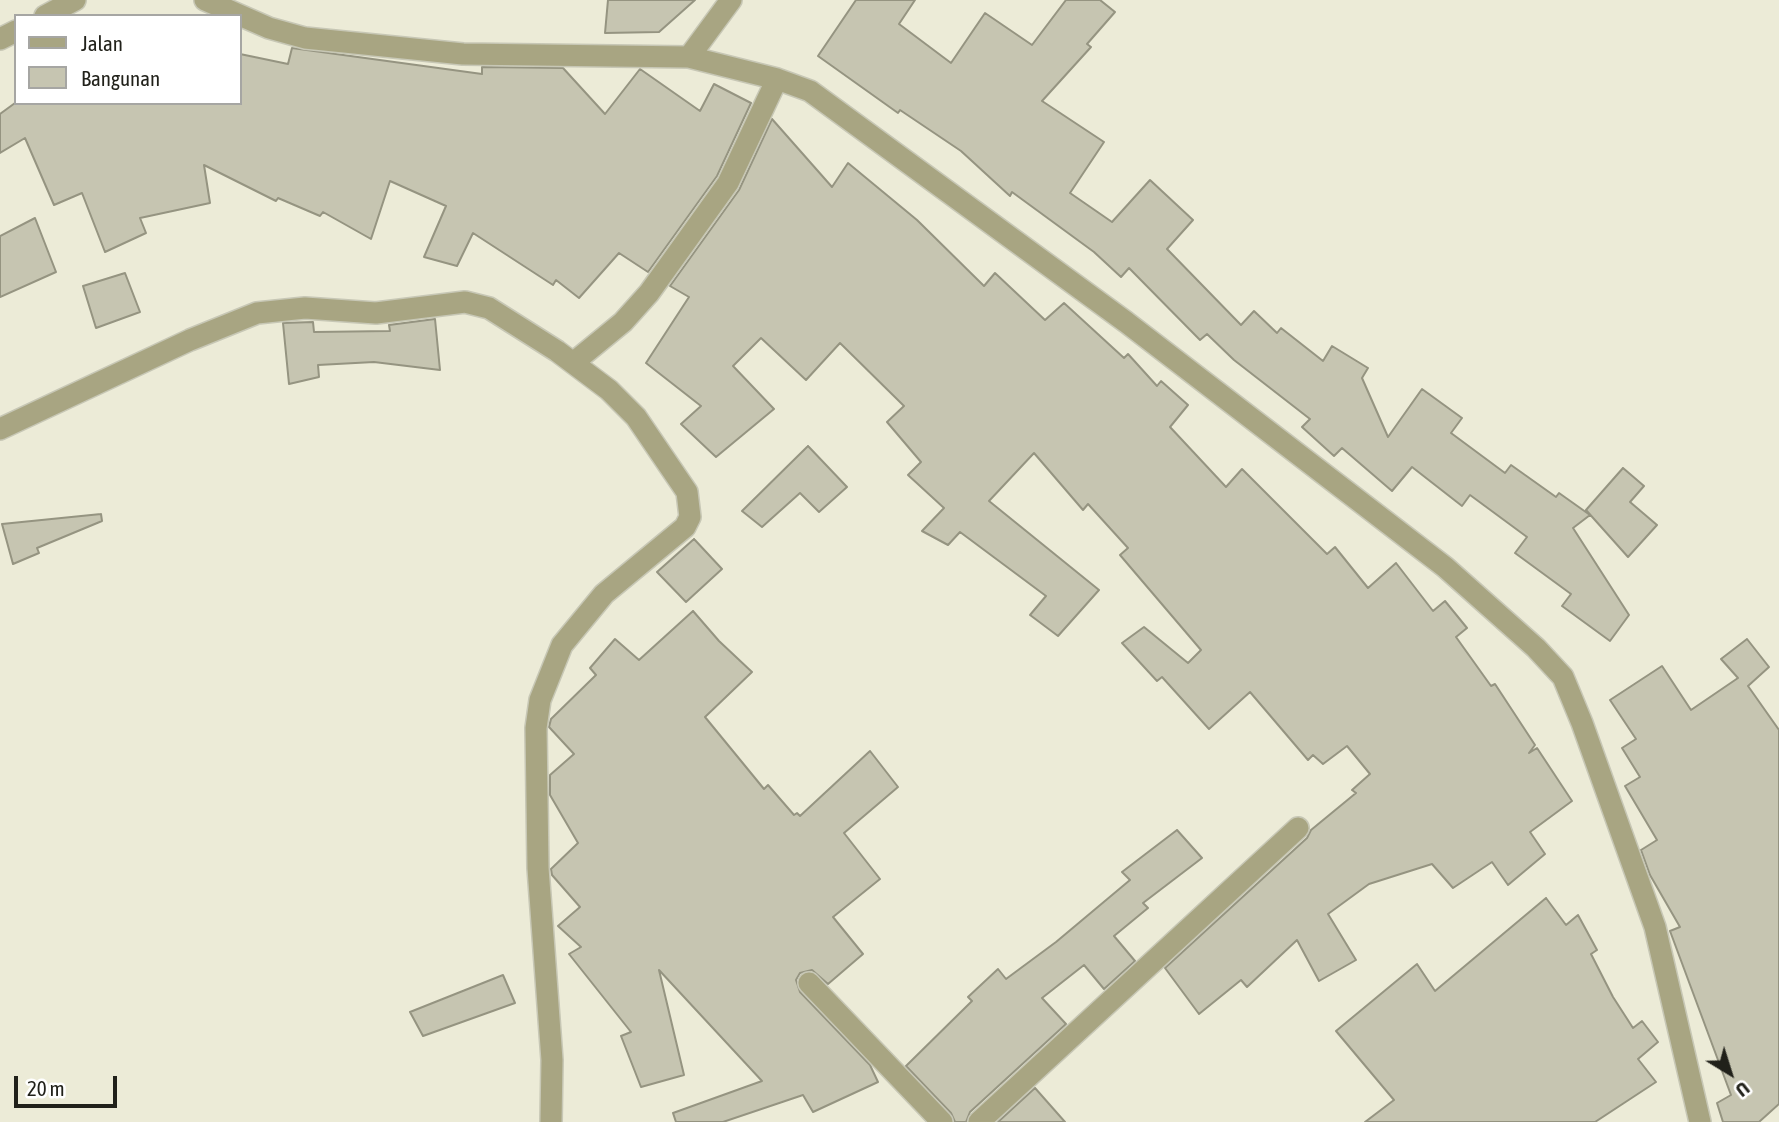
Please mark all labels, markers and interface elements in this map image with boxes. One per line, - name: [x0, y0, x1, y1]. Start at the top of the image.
- legend: [14, 14, 242, 105]
- text: Jalan: [81, 31, 123, 55]
- text: Bangunan: [81, 66, 160, 90]
- north arrow: [1695, 1038, 1765, 1108]
- scale bar: [18, 1062, 121, 1106]
- text: 20 m: [27, 1076, 65, 1100]
- text: U: [1732, 1077, 1754, 1102]

